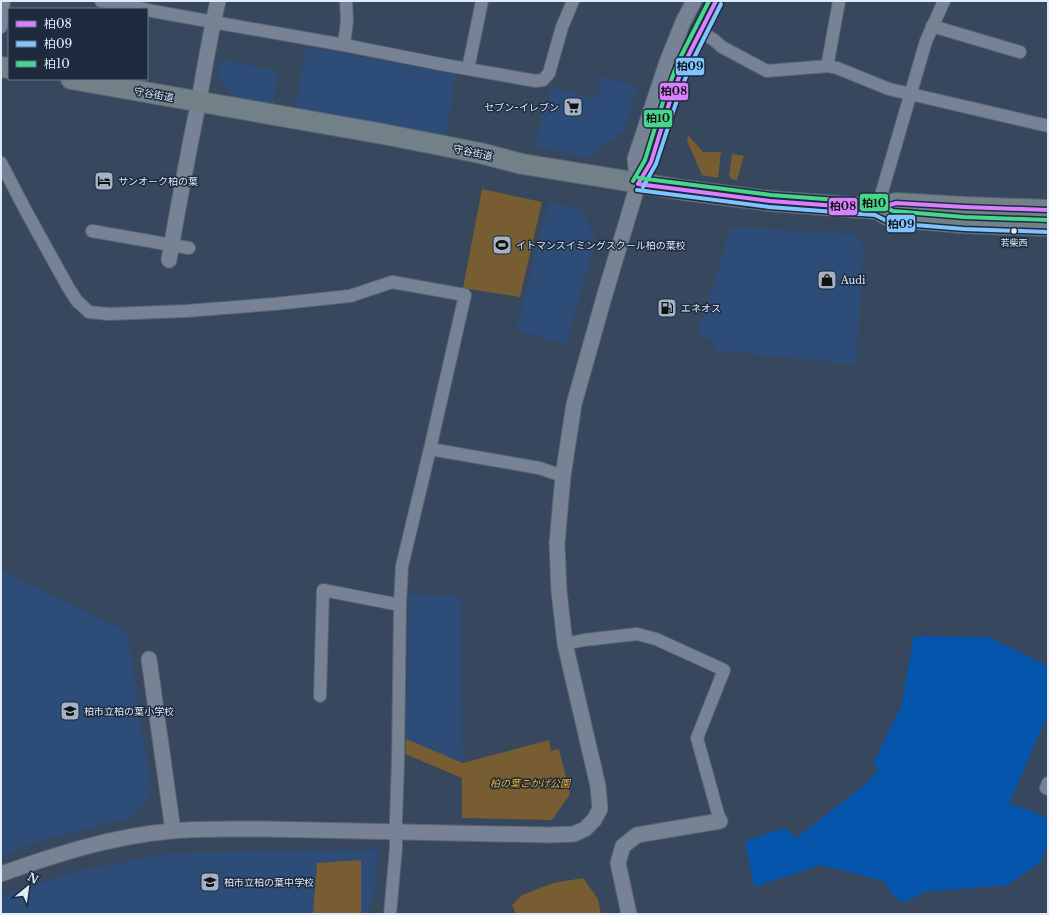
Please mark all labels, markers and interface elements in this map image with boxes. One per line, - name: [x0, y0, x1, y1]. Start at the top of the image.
- legend: [8, 8, 148, 80]
- text: 柏08: [44, 16, 72, 31]
- text: 柏09: [44, 36, 72, 51]
- text: 柏10: [44, 56, 70, 71]
- line badge: 柏09: [675, 57, 705, 76]
- text: 柏09: [677, 59, 703, 73]
- line badge: 柏08: [659, 82, 689, 101]
- text: 柏08: [661, 84, 687, 98]
- street label: 守谷街道: [133, 85, 175, 104]
- supermarket icon: セブン-イレブン: [562, 96, 584, 118]
- place label: セブン-イレブン: [484, 101, 559, 114]
- line badge: 柏10: [643, 109, 673, 128]
- text: 柏10: [646, 111, 670, 125]
- street label: 守谷街道: [452, 142, 494, 163]
- hotel icon: サンオーク柏の葉: [93, 170, 115, 192]
- place label: サンオーク柏の葉: [118, 175, 198, 188]
- line badge: 柏10: [859, 193, 889, 212]
- text: 柏10: [862, 196, 886, 210]
- line badge: 柏08: [828, 197, 858, 216]
- text: 柏08: [830, 199, 856, 213]
- line badge: 柏09: [886, 214, 916, 233]
- text: 柏09: [888, 217, 914, 231]
- marker: 若柴西: [1009, 226, 1019, 236]
- sports icon: イトマンスイミングスクール柏の葉校: [491, 234, 513, 256]
- place label: 若柴西: [1000, 237, 1028, 248]
- place label: イトマンスイミングスクール柏の葉校: [516, 239, 686, 252]
- shop icon: Audi: [816, 269, 838, 291]
- place label: Audi: [840, 274, 866, 287]
- fuel station icon: エネオス: [656, 297, 678, 319]
- place label: エネオス: [681, 302, 721, 315]
- school or university icon: 柏市立柏の葉小学校: [59, 700, 81, 722]
- place label: 柏市立柏の葉小学校: [84, 705, 174, 718]
- park label: 柏の葉こかげ公園: [490, 777, 572, 790]
- north arrow: [8, 867, 48, 907]
- text: N: [25, 870, 41, 887]
- school or university icon: 柏市立柏の葉中学校: [199, 871, 221, 893]
- place label: 柏市立柏の葉中学校: [224, 876, 314, 889]

